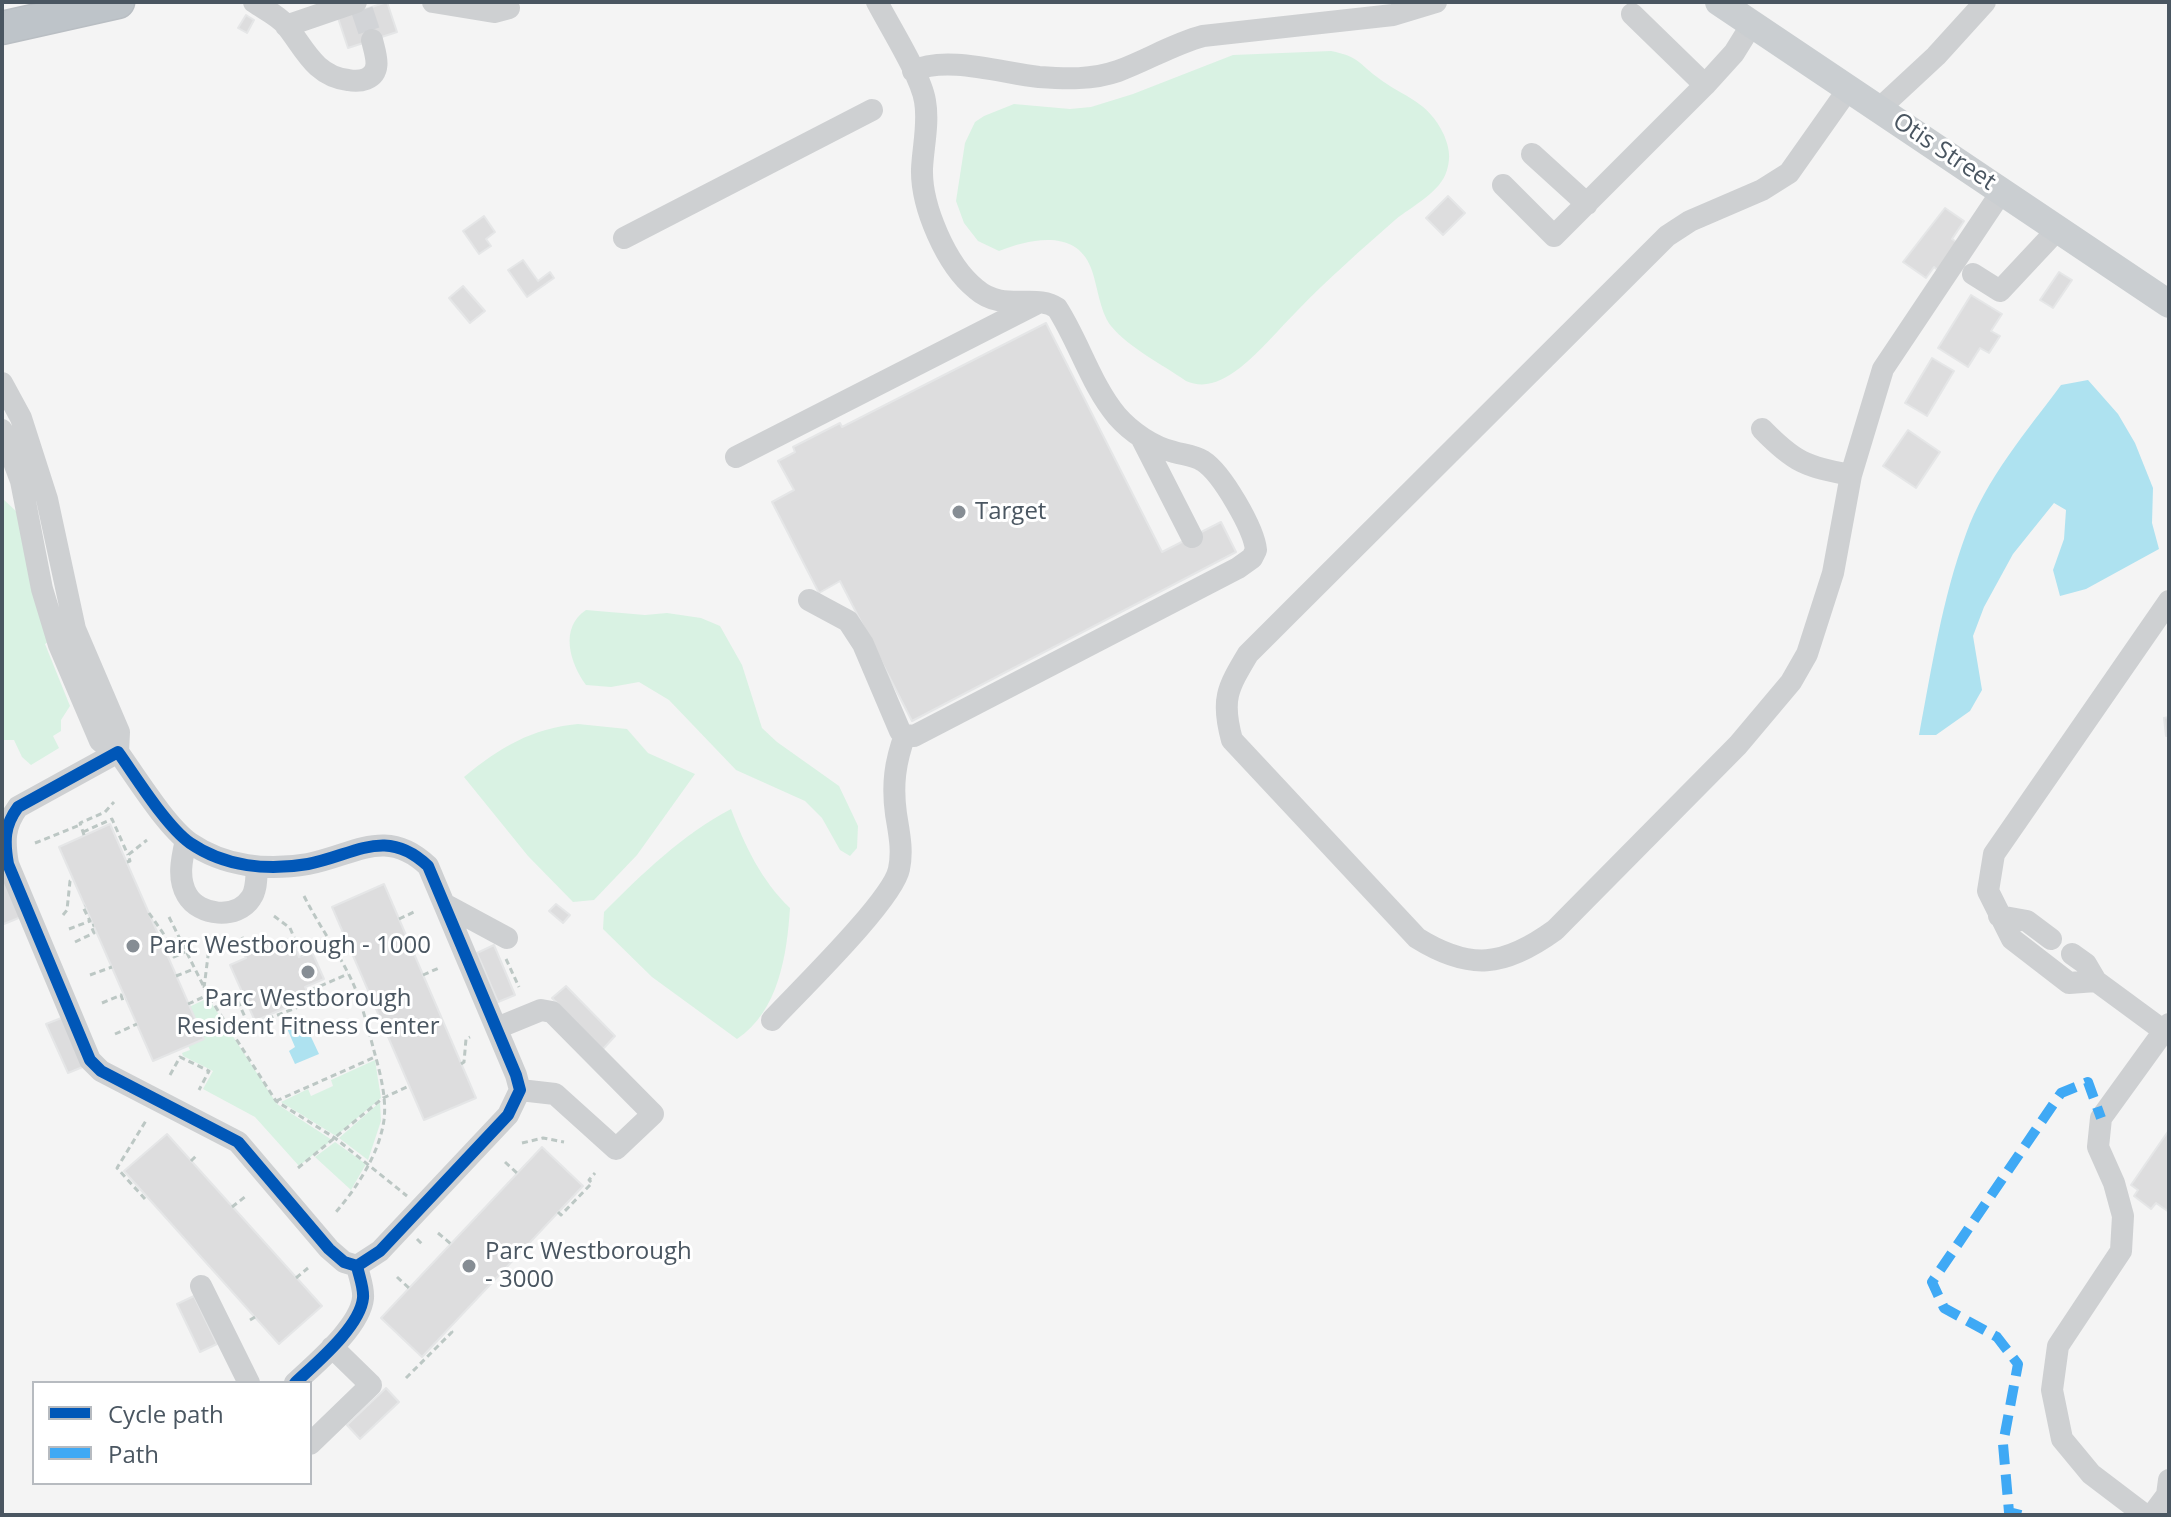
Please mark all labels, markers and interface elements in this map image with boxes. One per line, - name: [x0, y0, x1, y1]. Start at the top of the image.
- street label: Otis Street: [1887, 107, 2001, 197]
- place label: Target: [975, 498, 1046, 526]
- marker: Target: [950, 503, 968, 521]
- place label: Parc Westborough - 1000: [149, 932, 431, 960]
- marker: Parc Westborough - 1000: [124, 937, 142, 955]
- marker: Parc Westborough Resident Fitness Center: [299, 963, 317, 981]
- place label: Parc Westborough Resident Fitness Center: [177, 985, 439, 1041]
- place label: Parc Westborough - 3000: [485, 1238, 692, 1294]
- marker: Parc Westborough - 3000: [460, 1257, 478, 1275]
- legend: [32, 1381, 312, 1485]
- text: Cycle path: [108, 1397, 224, 1430]
- text: Path: [108, 1437, 159, 1470]

